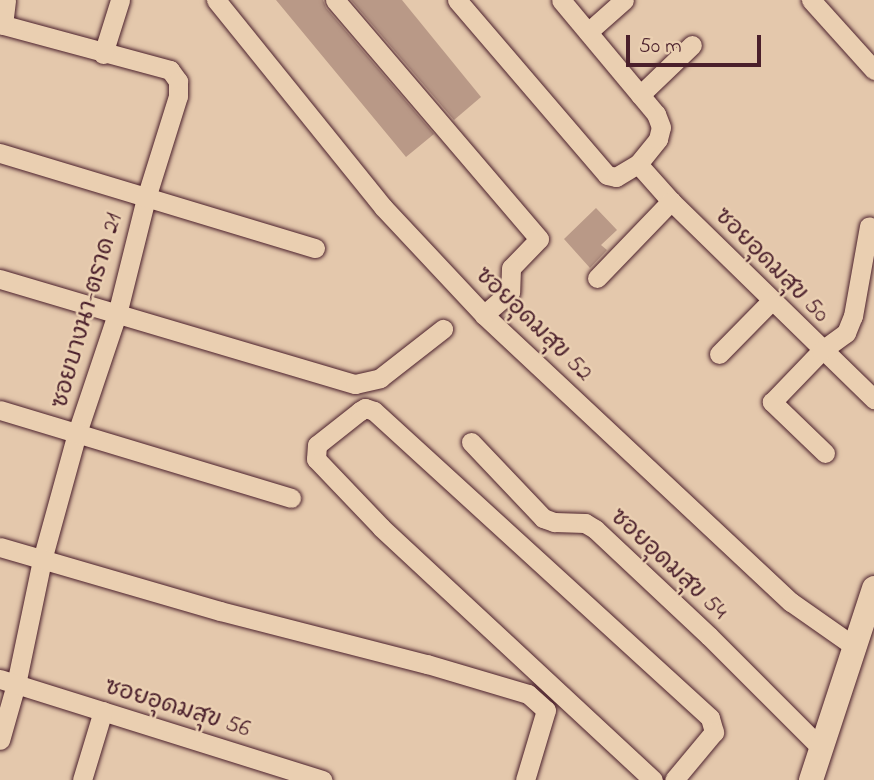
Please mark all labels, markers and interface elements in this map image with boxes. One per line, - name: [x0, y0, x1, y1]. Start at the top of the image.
- scale bar: [629, 21, 764, 65]
- text: 50 m: [639, 32, 682, 62]
- street label: ซอยอุดมสุข 50: [708, 203, 834, 329]
- street label: ซอยบางนา-ตราด 21: [46, 210, 130, 412]
- street label: ซอยอุดมสุข 52: [468, 262, 598, 388]
- street label: ซอยอุดมสุข 54: [603, 503, 733, 627]
- street label: ซอยอุดมสุข 56: [101, 673, 253, 745]

